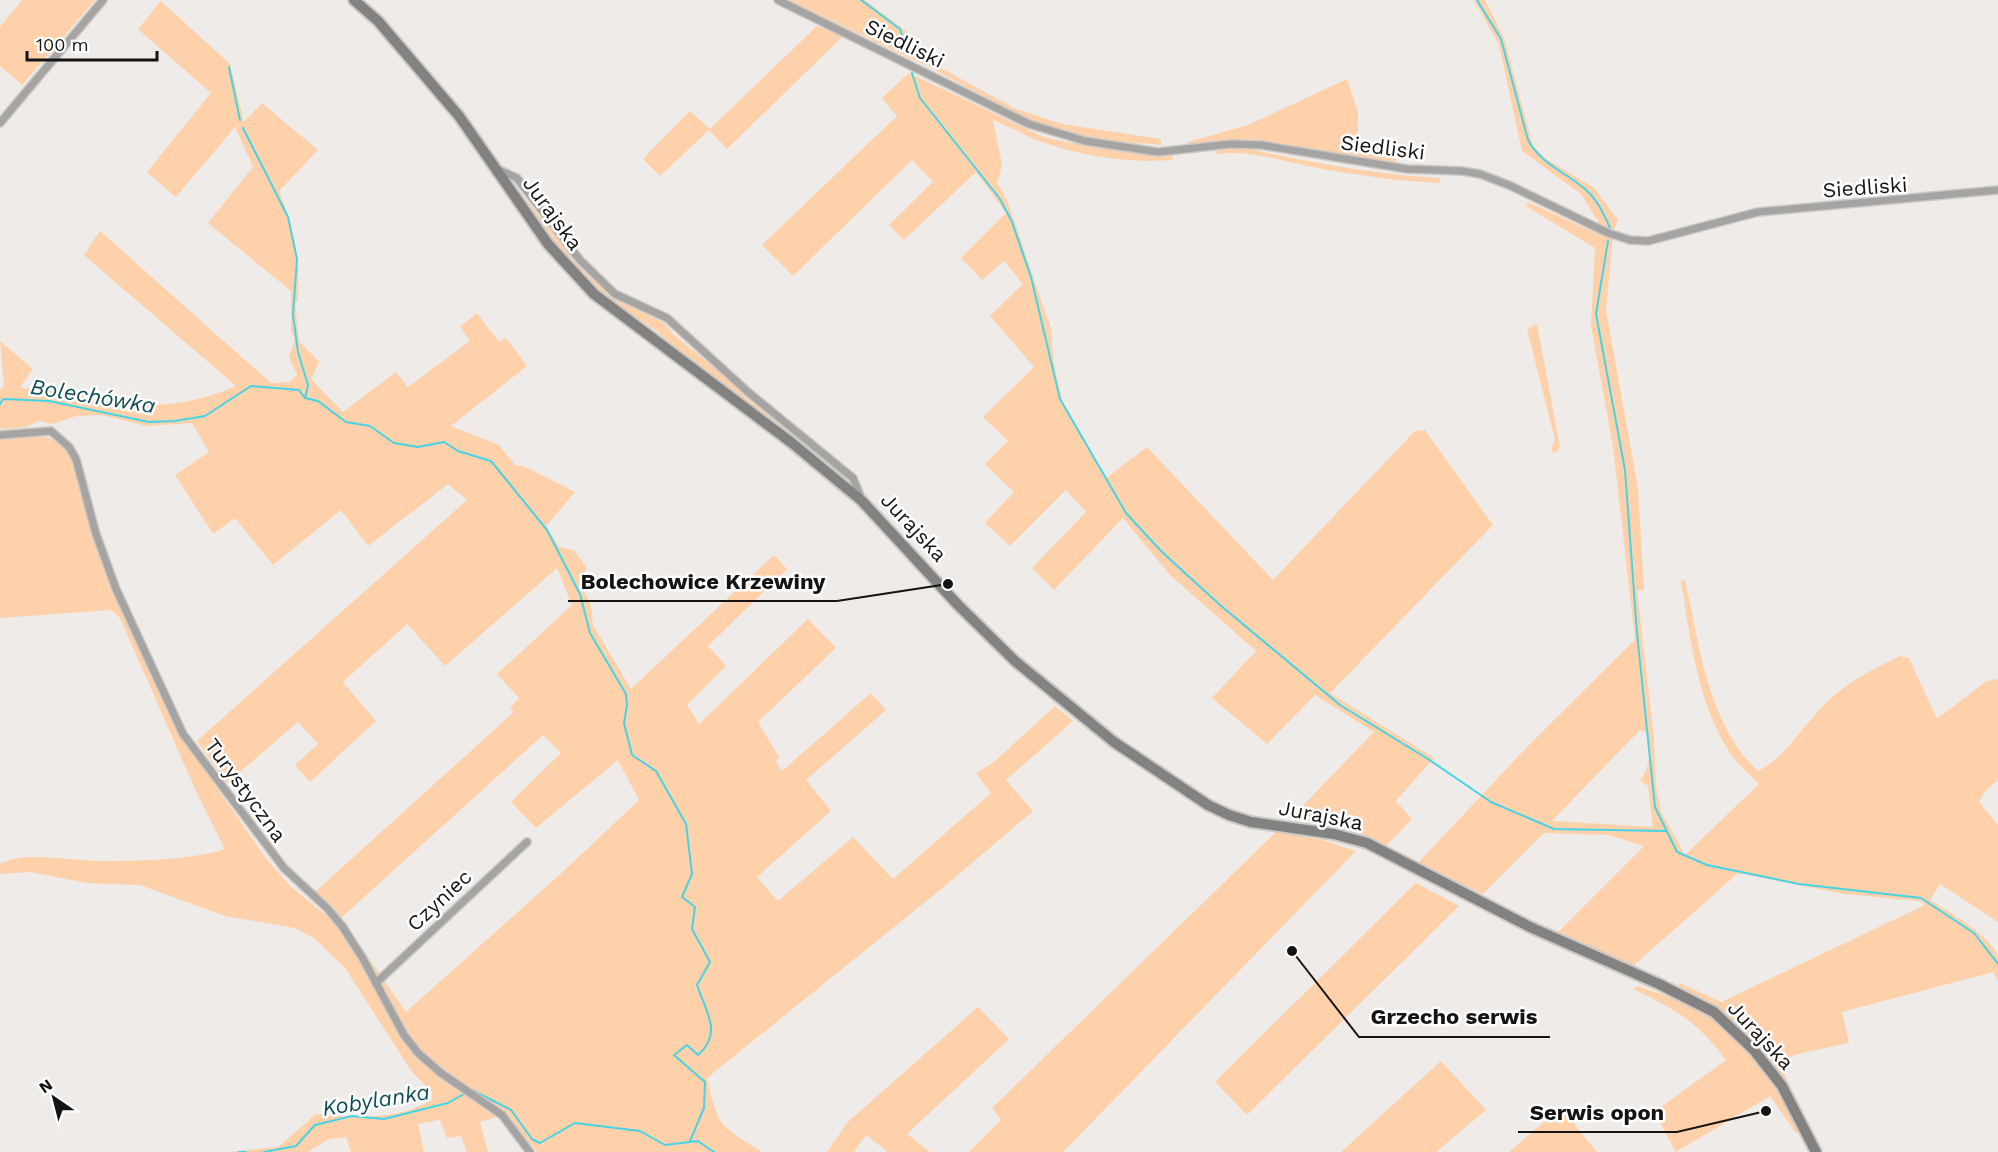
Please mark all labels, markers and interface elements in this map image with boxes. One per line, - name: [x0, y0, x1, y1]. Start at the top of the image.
- street label: Siedliski: [861, 13, 949, 73]
- scale bar: [27, 24, 158, 62]
- text: 100 m: [36, 34, 89, 55]
- street label: Siedliski: [1339, 129, 1427, 165]
- street label: Jurajska: [518, 171, 588, 255]
- street label: Siedliski: [1822, 172, 1908, 202]
- water label: Bolechówka: [29, 374, 157, 418]
- street label: Jurajska: [876, 487, 952, 567]
- callout: Bolechowice Krzewiny: [568, 561, 837, 601]
- text: Bolechowice Krzewiny: [580, 569, 826, 594]
- street label: Turystyczna: [200, 733, 292, 847]
- street label: Jurajska: [1277, 795, 1365, 835]
- street label: Czyniec: [402, 864, 476, 936]
- street label: Jurajska: [1723, 995, 1799, 1075]
- callout: Grzecho serwis: [1359, 997, 1550, 1037]
- text: Grzecho serwis: [1371, 1004, 1538, 1029]
- north arrow: [24, 1068, 84, 1128]
- text: N: [35, 1075, 56, 1097]
- water label: Kobylanka: [320, 1079, 432, 1121]
- callout: Serwis opon: [1518, 1092, 1677, 1132]
- text: Serwis opon: [1530, 1100, 1664, 1125]

